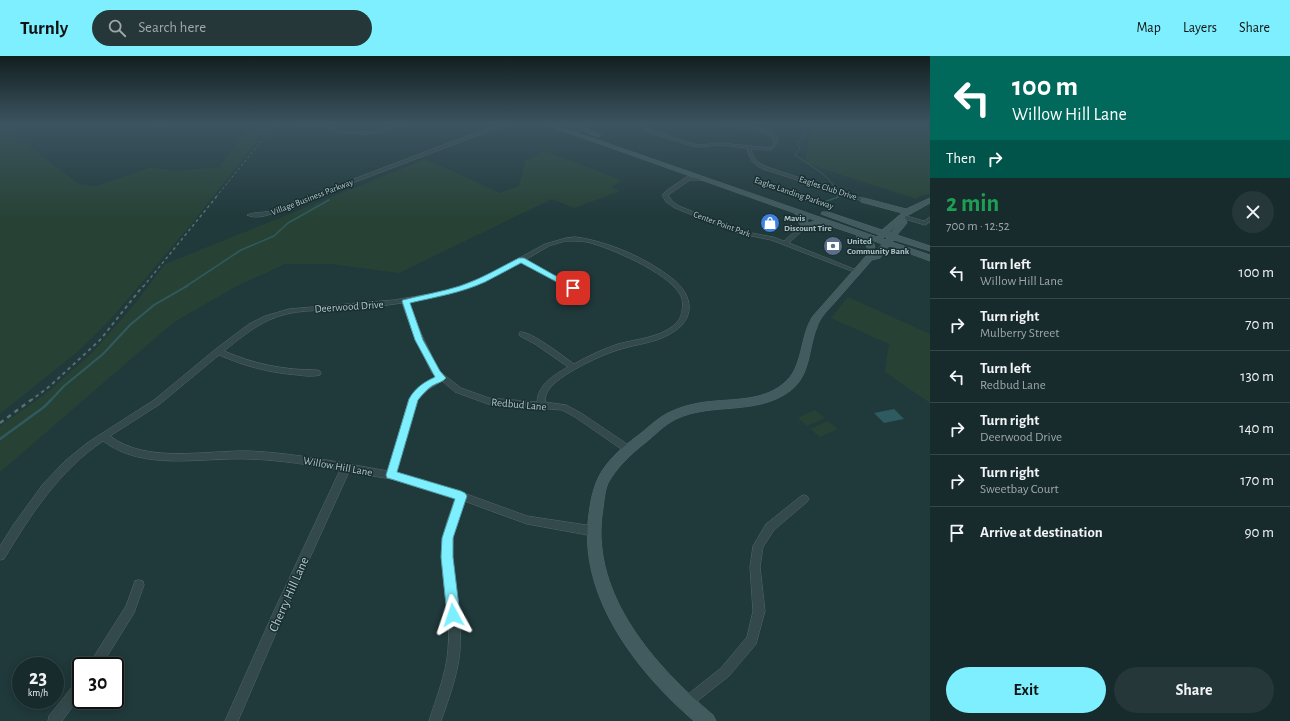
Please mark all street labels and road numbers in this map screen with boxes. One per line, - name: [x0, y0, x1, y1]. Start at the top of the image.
- street label: Eagles Club Drive: [798, 175, 858, 202]
- street label: Eagles Landing Parkway: [753, 176, 835, 211]
- street label: Village Business Parkway: [270, 178, 355, 217]
- street label: Center Point Park: [692, 210, 752, 239]
- street label: Deerwood Drive: [314, 299, 384, 314]
- street label: Redbud Lane: [491, 397, 547, 412]
- street label: Willow Hill Lane: [302, 455, 373, 478]
- street label: Cherry Hill Lane: [267, 555, 312, 634]

